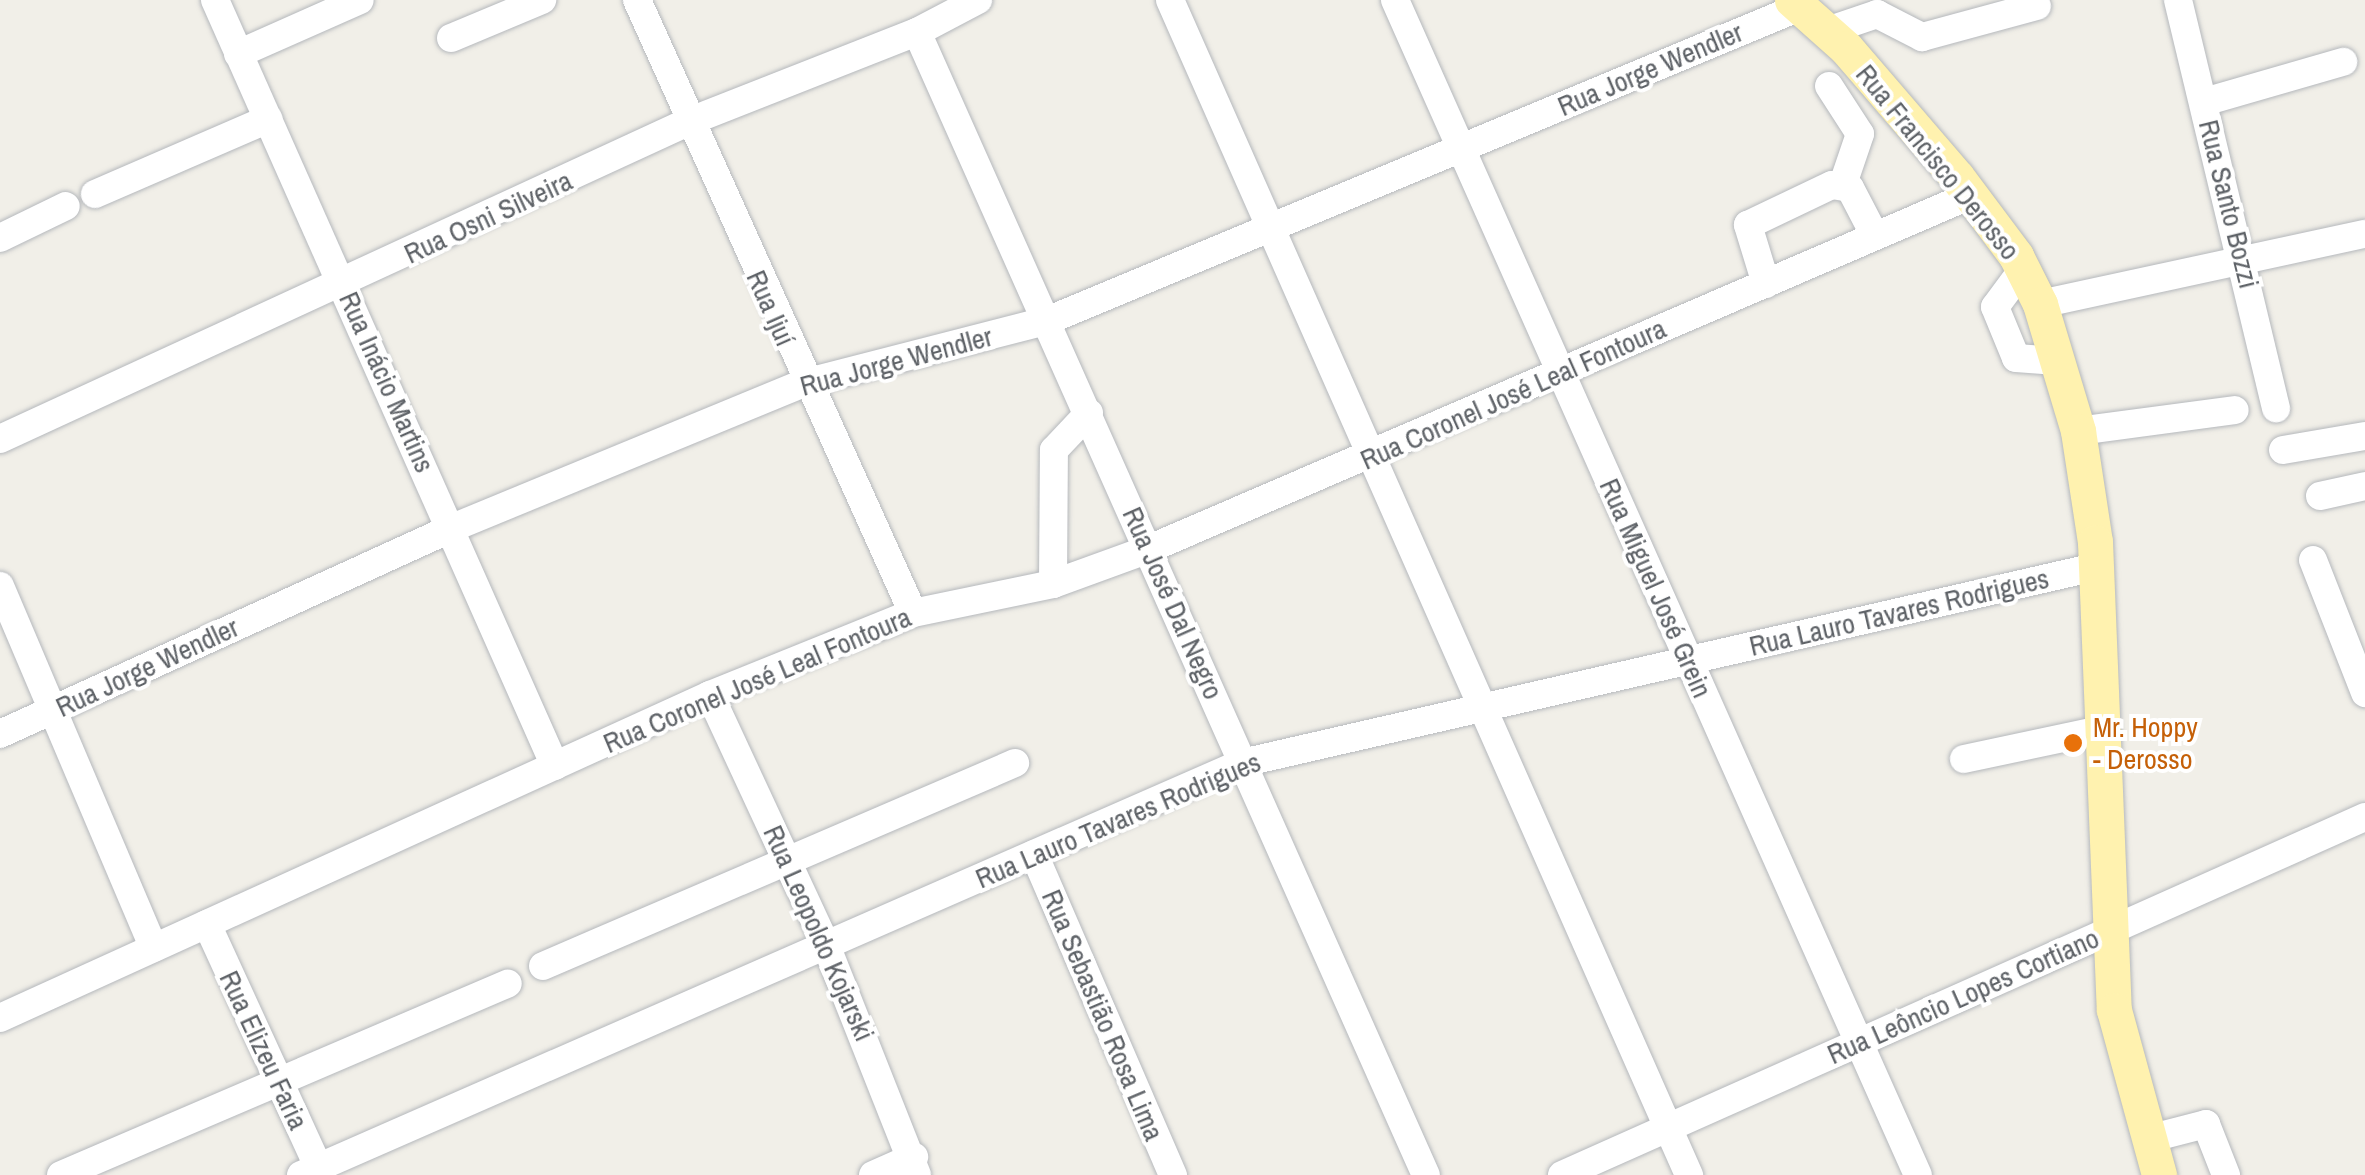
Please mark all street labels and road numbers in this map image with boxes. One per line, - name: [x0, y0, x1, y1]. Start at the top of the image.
- street label: Rua Jorge Wendler: [1553, 15, 1747, 123]
- street label: Rua Francisco Derosso: [1849, 58, 2027, 266]
- street label: Rua Santo Bozzi: [2192, 116, 2266, 292]
- street label: Rua Osni Silveira: [399, 163, 577, 271]
- street label: Rua Ijuí: [740, 265, 802, 351]
- street label: Rua Inácio Martins: [332, 287, 442, 477]
- street label: Rua Coronel José Leal Fontoura: [1355, 311, 1671, 477]
- street label: Rua Jorge Wendler: [796, 319, 996, 403]
- street label: Rua Miguel José Grein: [1593, 473, 1719, 703]
- street label: Rua José Dal Negro: [1116, 502, 1230, 704]
- street label: Rua Lauro Tavares Rodrigues: [1746, 561, 2052, 663]
- street label: Rua Coronel José Leal Fontoura: [598, 600, 916, 760]
- street label: Rua Jorge Wendler: [50, 610, 244, 724]
- street label: Rua Lauro Tavares Rodrigues: [970, 745, 1266, 895]
- street label: Rua Leopoldo Kojarski: [756, 820, 882, 1046]
- street label: Rua Sebastião Rosa Lima: [1035, 884, 1171, 1146]
- street label: Rua Leôncio Lopes Cortiano: [1822, 921, 2104, 1071]
- street label: Rua Elizeu Faria: [213, 965, 315, 1135]

